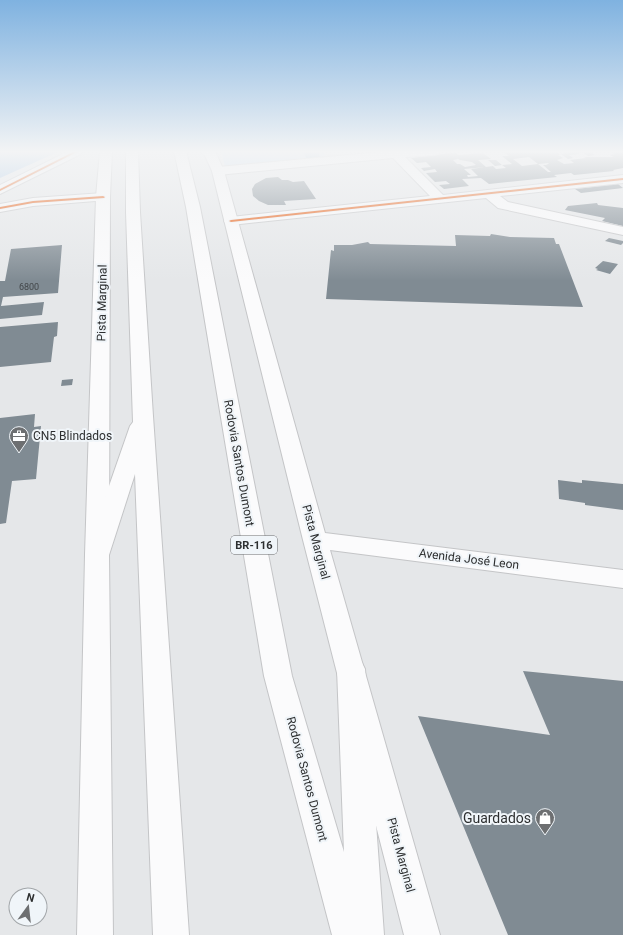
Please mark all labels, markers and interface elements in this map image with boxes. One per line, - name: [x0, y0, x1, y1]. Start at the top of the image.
- street label: Pista Marginal: [94, 264, 110, 342]
- house number: 6800: [19, 282, 39, 292]
- street label: Rodovia Santos Dumont: [221, 399, 257, 528]
- office icon: CN5 Blindados: [8, 425, 30, 453]
- place label: CN5 Blindados: [33, 429, 112, 443]
- street label: Pista Marginal: [299, 503, 333, 581]
- road number: BR-116: [231, 536, 277, 554]
- street label: Avenida José Leon: [418, 546, 520, 572]
- street label: Rodovia Santos Dumont: [284, 715, 330, 843]
- shop icon: Guardados: [534, 807, 556, 835]
- place label: Guardados: [463, 810, 531, 826]
- street label: Pista Marginal: [384, 816, 418, 894]
- north arrow: [8, 887, 48, 927]
- text: N: [25, 891, 36, 905]

